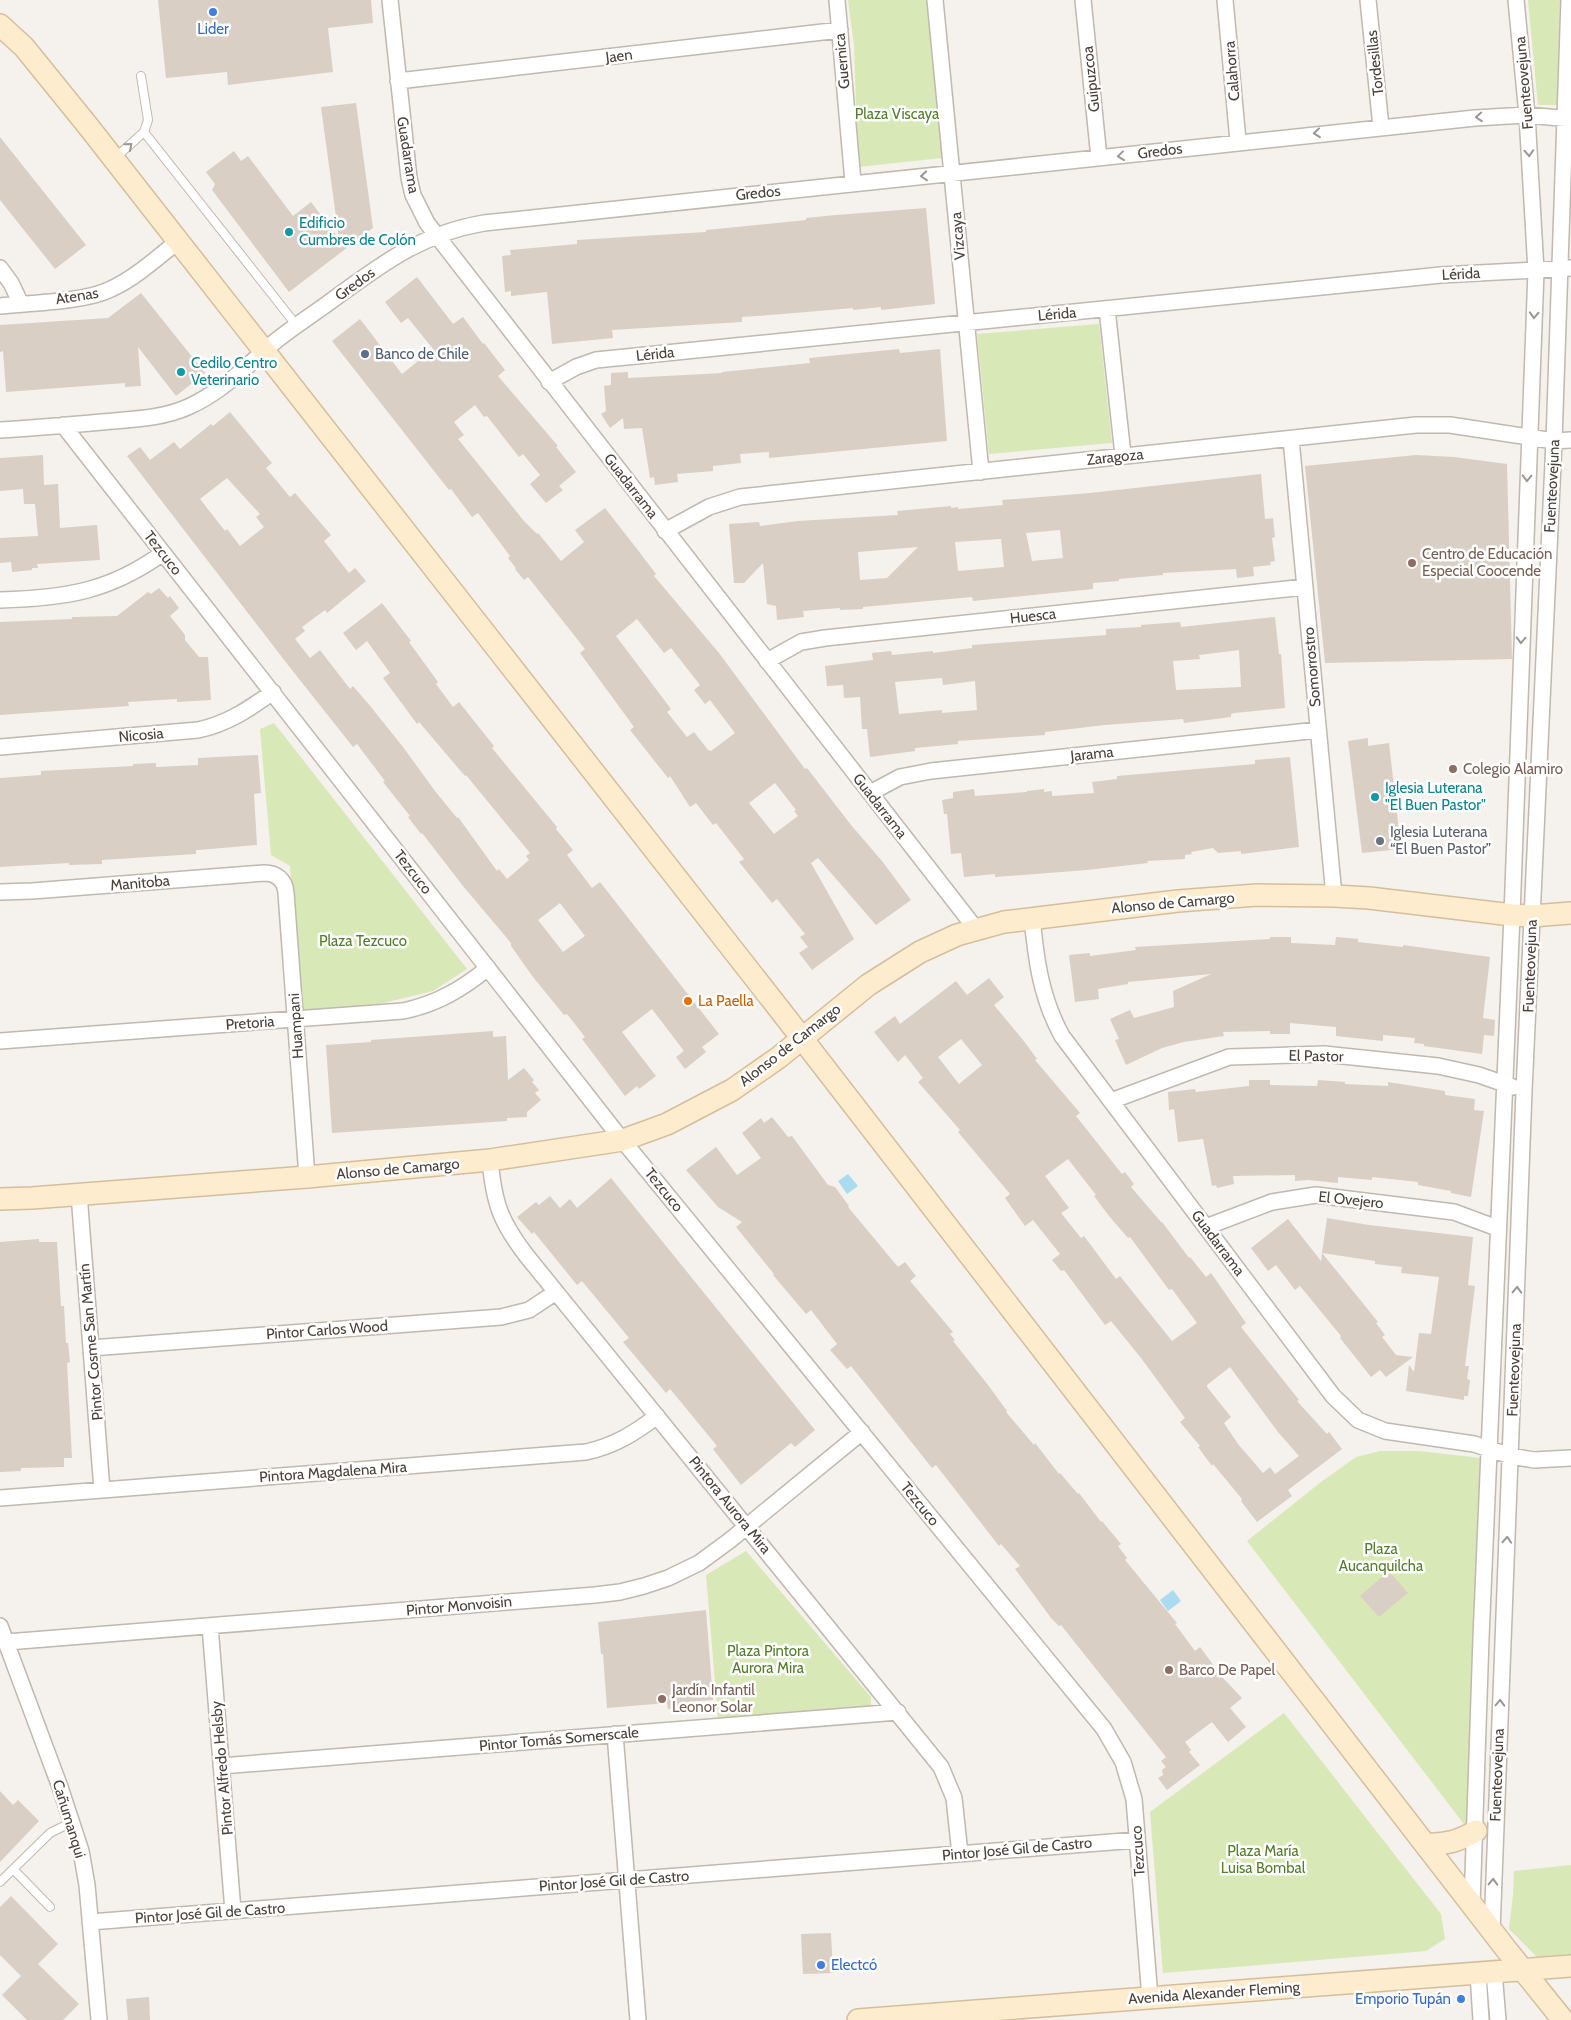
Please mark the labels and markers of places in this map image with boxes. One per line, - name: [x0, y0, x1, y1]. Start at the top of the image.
- marker: Lider: [207, 6, 219, 18]
- place label: Lider: [197, 20, 229, 38]
- place label: Edificio Cumbres de Colón: [299, 214, 416, 249]
- marker: Edificio Cumbres de Colón: [283, 226, 295, 238]
- place label: Banco de Chile: [375, 345, 469, 363]
- marker: Banco de Chile: [359, 348, 371, 360]
- place label: Cedilo Centro Veterinario: [191, 354, 277, 389]
- marker: Cedilo Centro Veterinario: [175, 366, 187, 378]
- place label: Centro de Educación Especial Coocende: [1422, 545, 1552, 580]
- marker: Centro de Educación Especial Coocende: [1406, 557, 1418, 569]
- place label: Colegio Alamiro: [1463, 760, 1563, 778]
- marker: Colegio Alamiro: [1447, 763, 1459, 775]
- place label: Iglesia Luterana "El Buen Pastor": [1385, 779, 1486, 814]
- marker: Iglesia Luterana "El Buen Pastor": [1369, 791, 1381, 803]
- place label: Iglesia Luterana “El Buen Pastor”: [1390, 823, 1491, 858]
- marker: Iglesia Luterana “El Buen Pastor”: [1374, 835, 1386, 847]
- place label: La Paella: [698, 992, 754, 1010]
- marker: La Paella: [682, 995, 694, 1007]
- place label: Barco De Papel: [1179, 1661, 1276, 1679]
- marker: Barco De Papel: [1163, 1664, 1175, 1676]
- place label: Jardín Infantil Leonor Solar: [671, 1681, 755, 1716]
- marker: Jardín Infantil Leonor Solar: [656, 1693, 668, 1705]
- place label: Electcó: [831, 1956, 877, 1974]
- marker: Electcó: [815, 1959, 827, 1971]
- place label: Emporio Tupán: [1355, 1990, 1451, 2008]
- marker: Emporio Tupán: [1455, 1993, 1467, 2005]

